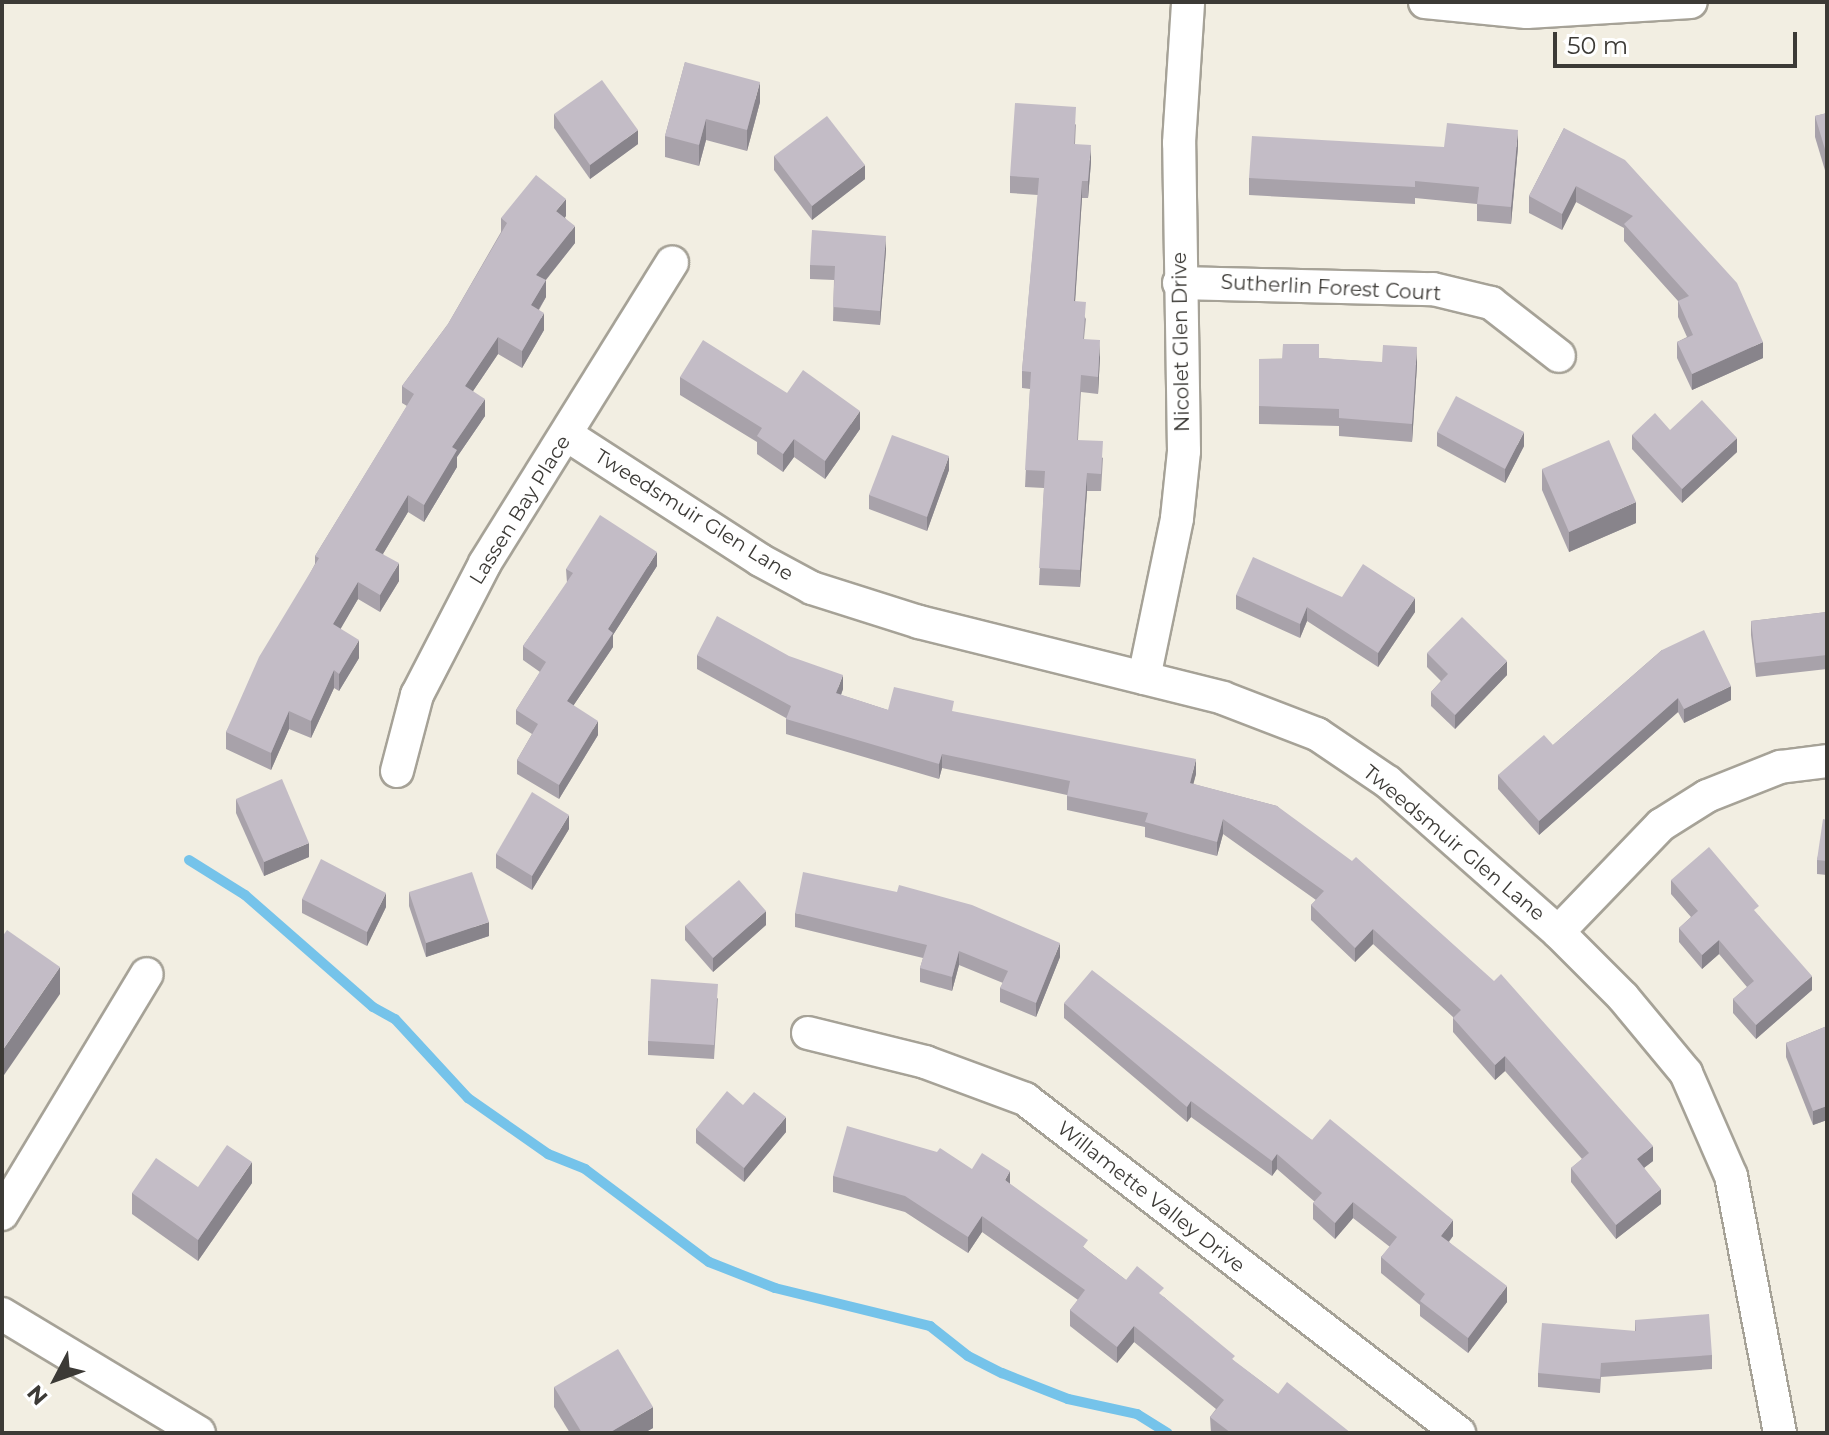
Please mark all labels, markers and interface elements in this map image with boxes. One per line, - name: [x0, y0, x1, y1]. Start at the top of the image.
- scale bar: [1557, 16, 1801, 66]
- text: 50 m: [1567, 31, 1628, 60]
- street label: Nicolet Glen Drive: [1167, 252, 1195, 432]
- street label: Sutherlin Forest Court: [1220, 270, 1442, 306]
- street label: Lassen Bay Place: [464, 431, 576, 589]
- street label: Tweedsmuir Glen Lane: [590, 444, 798, 586]
- street label: Tweedsmuir Glen Lane: [1358, 760, 1550, 926]
- street label: Willamette Valley Drive: [1052, 1116, 1250, 1278]
- north arrow: [16, 1339, 96, 1419]
- text: N: [21, 1380, 54, 1411]

